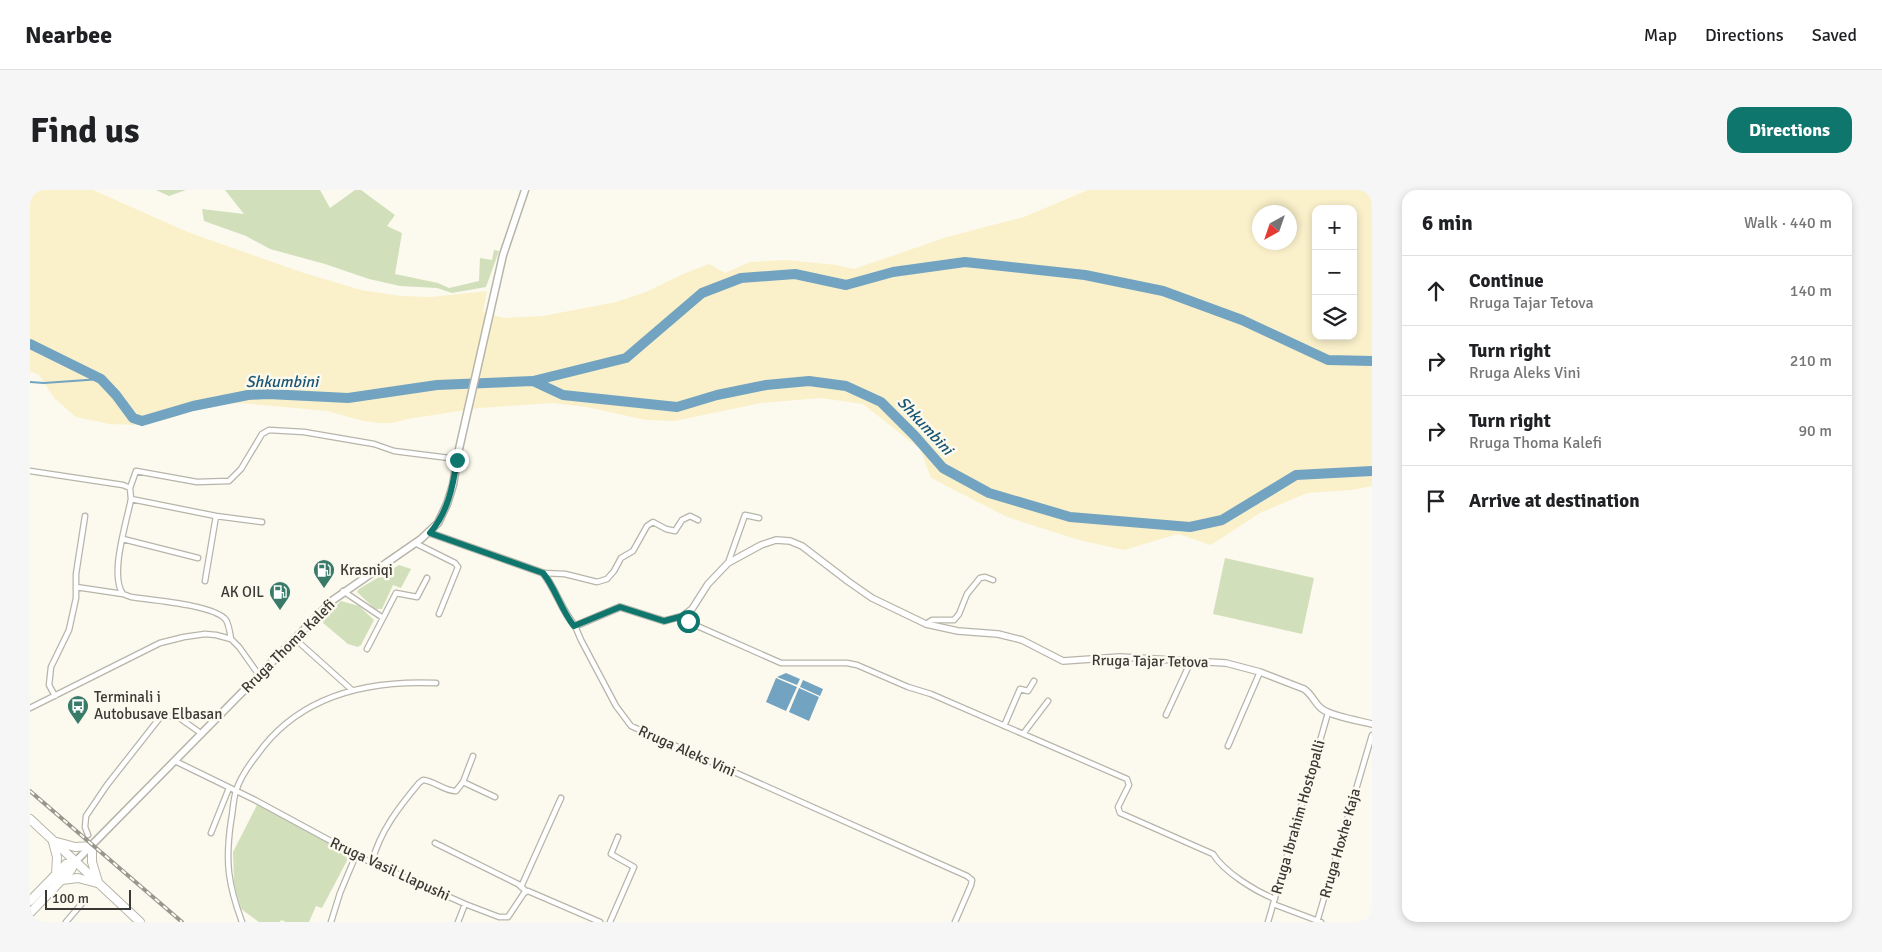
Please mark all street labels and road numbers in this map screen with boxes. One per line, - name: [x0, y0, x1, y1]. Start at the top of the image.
- street label: Rruga Thoma Kalefi: [238, 596, 338, 696]
- street label: Rruga Tajar Tetova: [1091, 651, 1209, 671]
- street label: Rruga Aleks Vini: [636, 721, 738, 781]
- street label: Rruga Ibrahim Hostopalli: [1267, 738, 1329, 896]
- street label: Rruga Hoxhe Kaja: [1316, 786, 1364, 900]
- street label: Rruga Vasil Llapushi: [327, 833, 453, 905]

